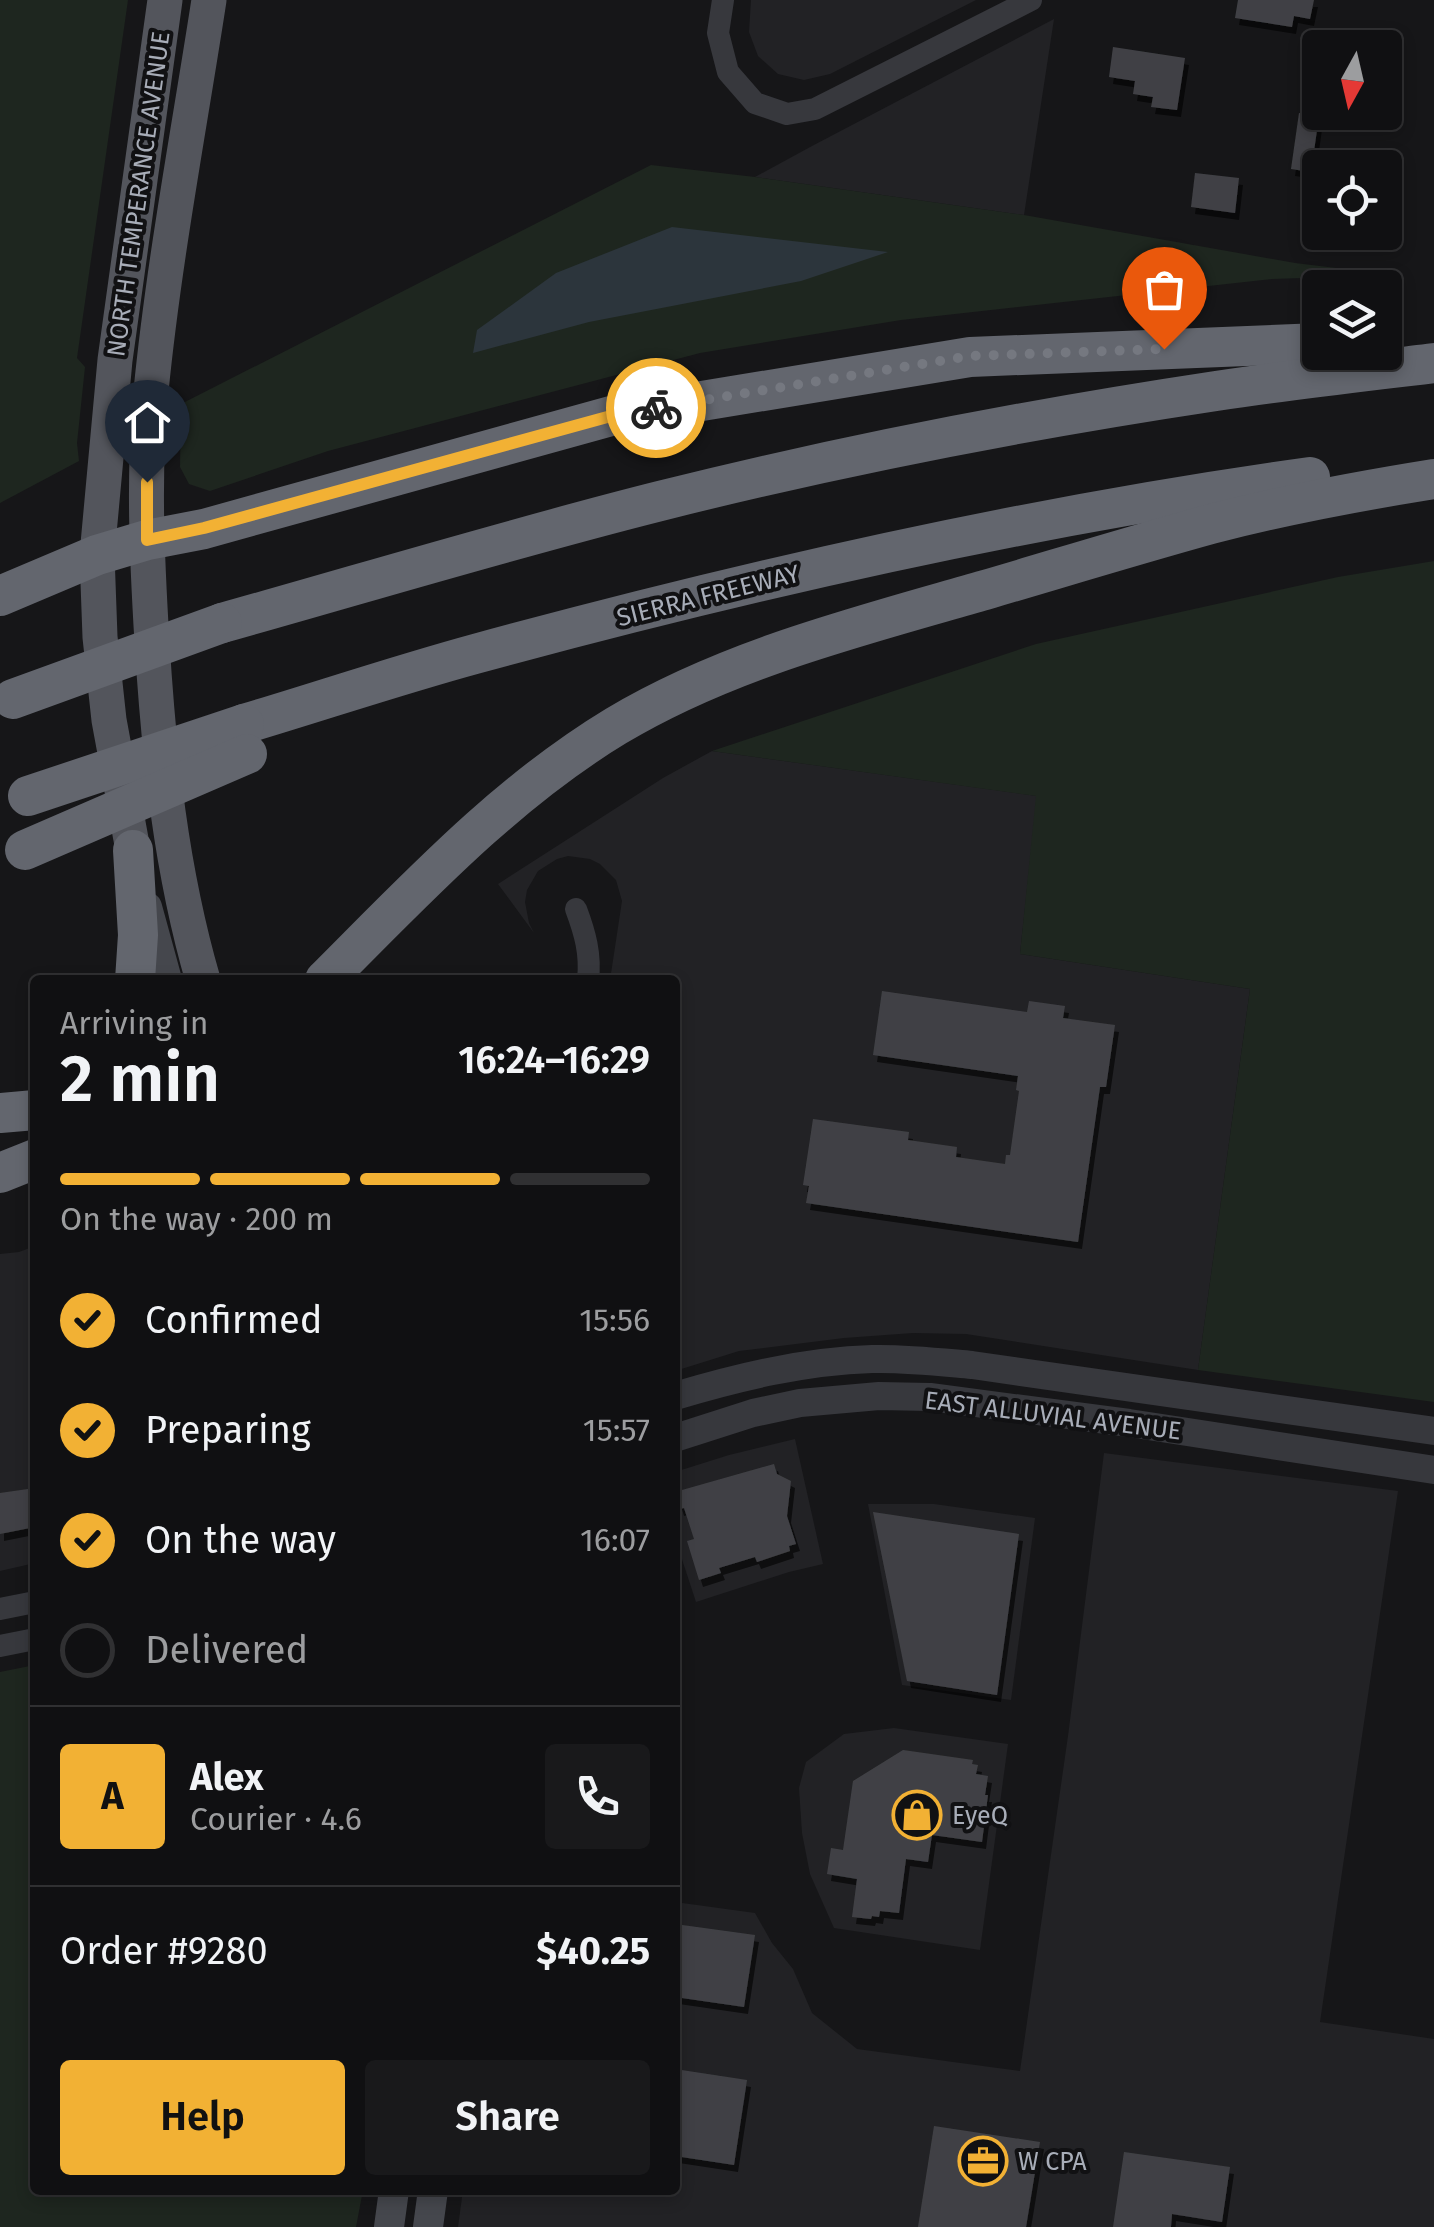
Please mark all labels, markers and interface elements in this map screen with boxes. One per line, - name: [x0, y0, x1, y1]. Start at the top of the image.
- street label: NORTH TEMPERANCE AVENUE: [101, 30, 177, 359]
- north arrow: [1302, 30, 1402, 130]
- map controls: [1302, 30, 1402, 370]
- button: locate: [1302, 150, 1402, 250]
- pin: [1122, 247, 1207, 350]
- icon: bag: [1137, 262, 1192, 317]
- button: layers: [1302, 270, 1402, 370]
- courier: [606, 358, 706, 458]
- pin: [105, 380, 190, 483]
- icon: bike: [629, 381, 684, 436]
- icon: home: [120, 395, 175, 450]
- street label: SIERRA FREEWAY: [614, 559, 803, 633]
- text: Arriving in: [60, 1004, 208, 1042]
- text: 16:24–16:29: [458, 1037, 650, 1083]
- text: 2 min: [60, 1040, 220, 1118]
- text: On the way · 200 m: [60, 1200, 333, 1238]
- icon: check: [60, 1293, 115, 1348]
- text: Confirmed: [145, 1297, 323, 1343]
- text: 15:56: [579, 1301, 650, 1339]
- street label: EAST ALLUVIAL AVENUE: [923, 1385, 1183, 1447]
- icon: check: [60, 1403, 115, 1458]
- text: Preparing: [145, 1407, 311, 1453]
- text: 15:57: [583, 1411, 650, 1449]
- icon: check: [60, 1513, 115, 1568]
- text: On the way: [145, 1517, 336, 1563]
- text: 16:07: [580, 1521, 650, 1559]
- text: Delivered: [145, 1627, 308, 1673]
- button: phone: [545, 1744, 650, 1849]
- text: Alex: [190, 1754, 263, 1800]
- text: A: [101, 1773, 124, 1819]
- shop icon: EyeQ: [891, 1789, 943, 1841]
- text: Courier · 4.6: [190, 1800, 362, 1838]
- place label: EyeQ: [952, 1801, 1008, 1831]
- text: Order #9280: [60, 1928, 268, 1974]
- text: $40.25: [536, 1928, 650, 1974]
- button: Help: [60, 2060, 345, 2175]
- button: Share: [365, 2060, 650, 2175]
- office icon: W CPA: [957, 2135, 1009, 2187]
- place label: W CPA: [1018, 2147, 1087, 2177]

